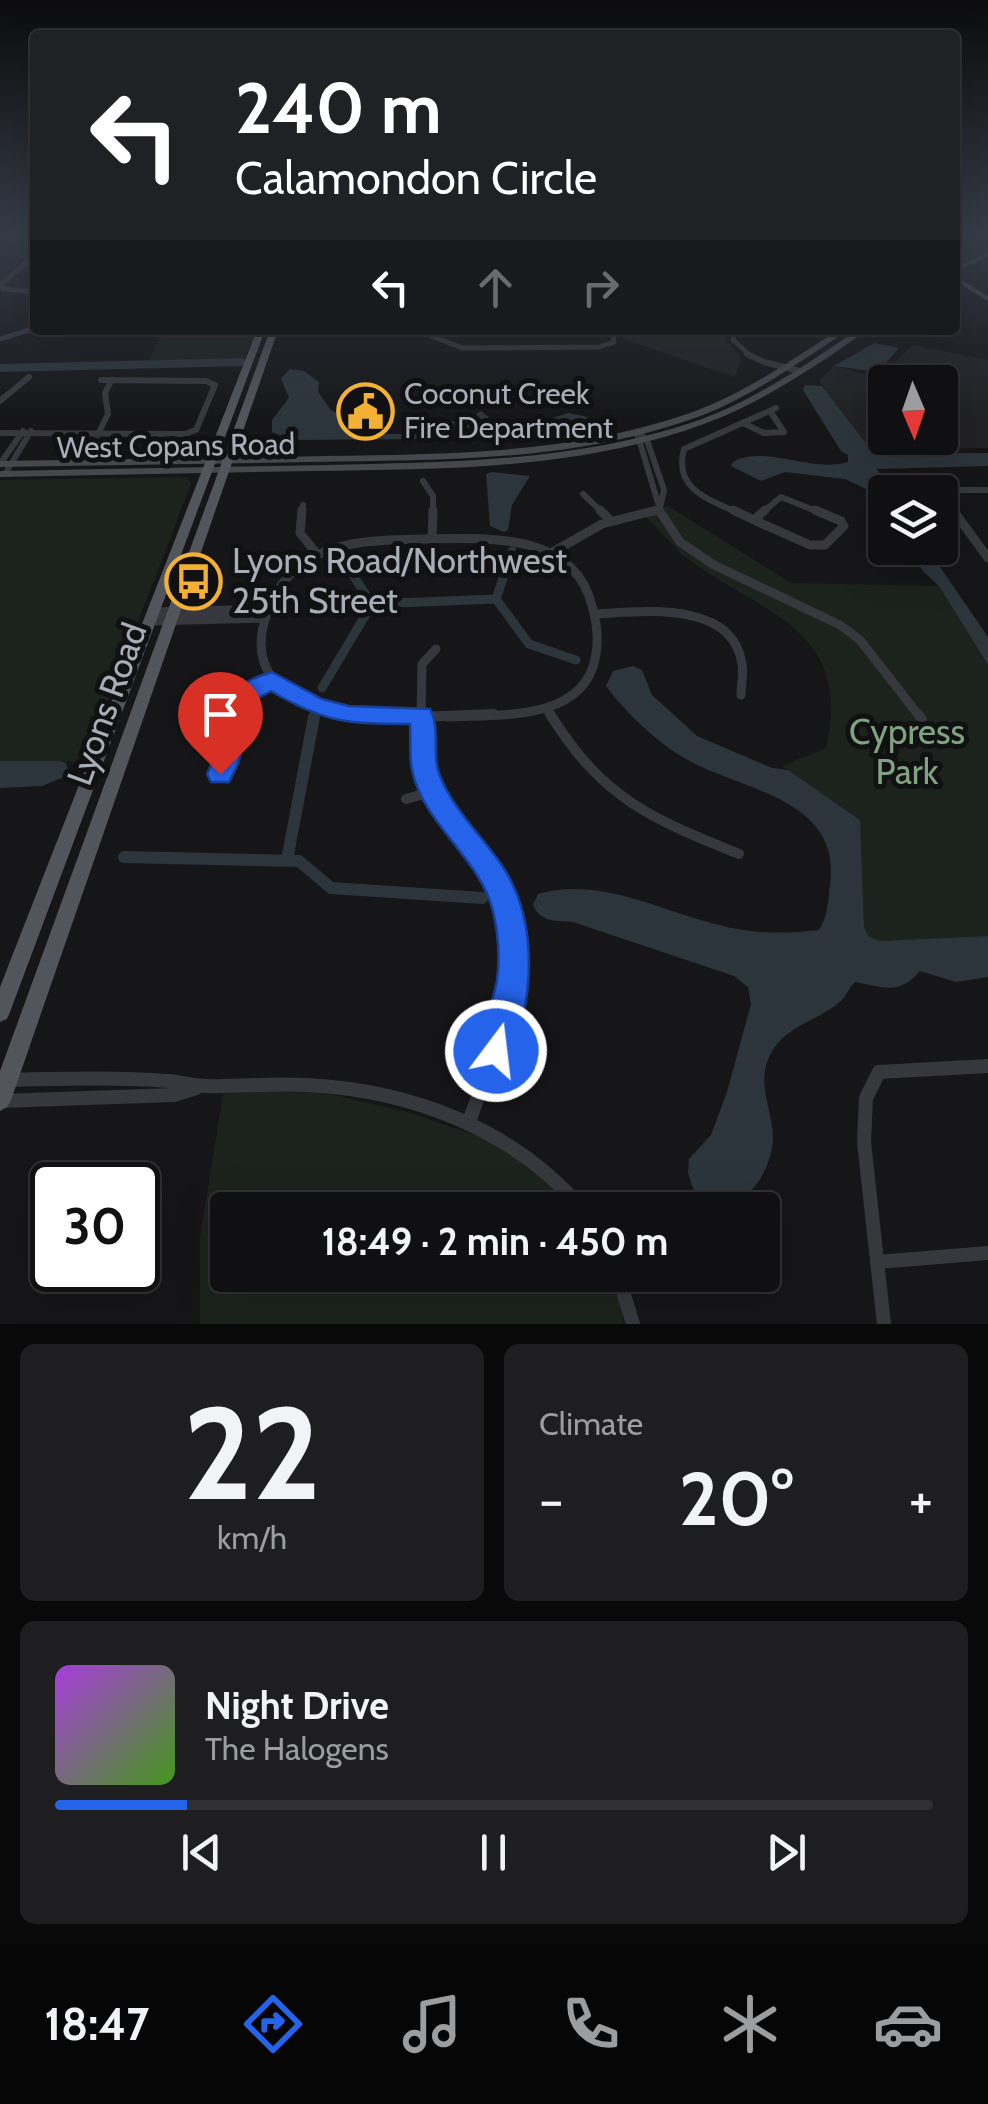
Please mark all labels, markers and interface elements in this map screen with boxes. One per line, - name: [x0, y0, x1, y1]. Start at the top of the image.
- text: 240 m: [235, 65, 442, 151]
- icon: left: [70, 70, 200, 200]
- text: Calamondon Circle: [235, 151, 597, 205]
- icon: left: [363, 260, 418, 315]
- icon: ahead: [468, 260, 523, 315]
- icon: right: [573, 260, 628, 315]
- north arrow: [868, 365, 958, 455]
- map controls: [868, 365, 958, 565]
- place label: Coconut Creek Fire Department: [404, 375, 613, 446]
- public building icon: Coconut Creek Fire Department: [335, 381, 395, 441]
- street label: West Copans Road: [56, 425, 296, 466]
- button: layers: [868, 475, 958, 565]
- place label: Lyons Road/Northwest 25th Street: [232, 539, 567, 622]
- bus stop icon: Lyons Road/Northwest 25th Street: [163, 551, 223, 611]
- street label: Lyons Road: [57, 617, 156, 791]
- pin: [178, 672, 263, 775]
- icon: arrive: [193, 687, 248, 742]
- park label: Cypress Park: [849, 710, 965, 793]
- position arrow: [444, 999, 548, 1103]
- speed limit sign: 30: [30, 1162, 160, 1292]
- text: 18:49 · 2 min · 450 m: [322, 1218, 668, 1265]
- text: 22: [183, 1374, 321, 1532]
- text: Climate: [539, 1404, 643, 1443]
- text: 20°: [679, 1453, 793, 1544]
- text: −: [539, 1466, 563, 1533]
- text: +: [909, 1466, 933, 1533]
- text: km/h: [217, 1518, 287, 1557]
- text: Night Drive: [205, 1682, 389, 1729]
- text: The Halogens: [205, 1729, 389, 1768]
- icon: previous: [174, 1825, 229, 1880]
- icon: pause: [466, 1825, 521, 1880]
- icon: next: [759, 1825, 814, 1880]
- icon: directions: [238, 1989, 308, 2059]
- icon: music: [397, 1989, 467, 2059]
- icon: phone: [556, 1989, 626, 2059]
- icon: climate: [715, 1989, 785, 2059]
- icon: car: [873, 1989, 943, 2059]
- text: 18:47: [44, 1997, 149, 2051]

